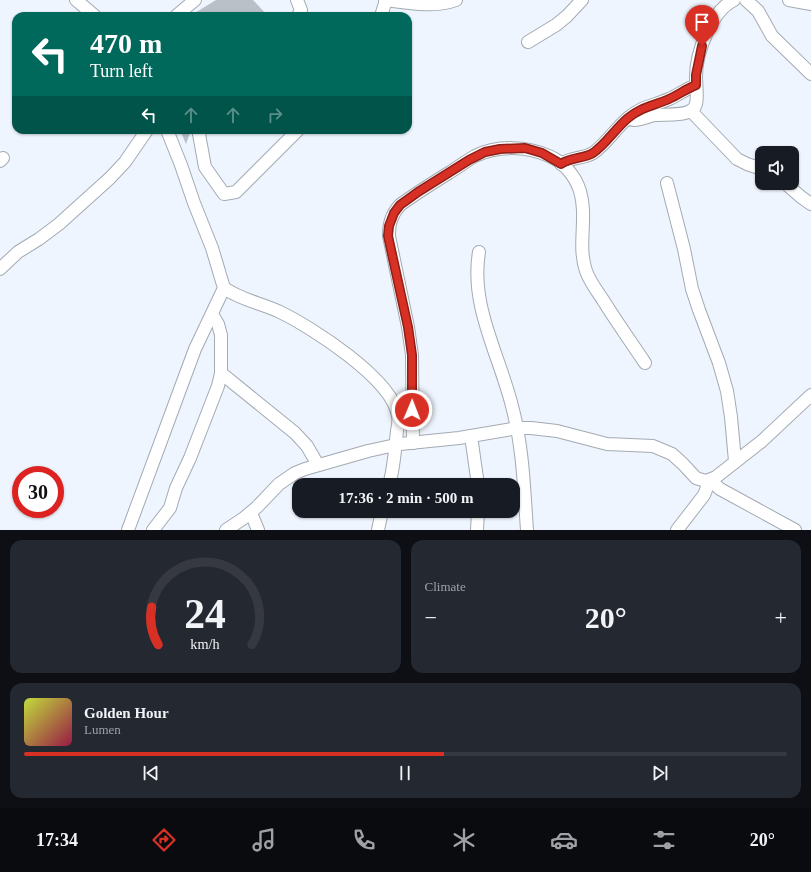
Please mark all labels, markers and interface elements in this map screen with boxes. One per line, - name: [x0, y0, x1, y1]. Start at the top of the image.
- pin: [685, 5, 719, 46]
- icon: arrive: [691, 11, 713, 33]
- icon: left: [24, 28, 76, 80]
- text: 470 m: [90, 28, 162, 59]
- text: Turn left: [90, 61, 153, 81]
- icon: left: [138, 104, 160, 126]
- icon: ahead: [180, 104, 202, 126]
- icon: ahead: [222, 104, 244, 126]
- icon: right: [264, 104, 286, 126]
- map controls: [755, 146, 799, 190]
- button: sound: [755, 146, 799, 190]
- position arrow: [391, 389, 433, 431]
- speed limit sign: 30: [12, 466, 64, 518]
- text: 17:36 · 2 min · 500 m: [339, 490, 474, 506]
- text: Climate: [425, 579, 466, 594]
- text: 24: [184, 590, 226, 636]
- text: 20°: [585, 601, 627, 634]
- text: −: [425, 605, 437, 630]
- text: +: [775, 605, 787, 630]
- text: km/h: [191, 635, 220, 651]
- text: Golden Hour: [84, 705, 169, 721]
- text: Lumen: [84, 722, 121, 737]
- icon: previous: [140, 762, 162, 784]
- icon: pause: [394, 762, 416, 784]
- icon: next: [649, 762, 671, 784]
- icon: directions: [150, 826, 178, 854]
- icon: music: [250, 826, 278, 854]
- icon: phone: [350, 826, 378, 854]
- icon: climate: [450, 826, 478, 854]
- icon: car: [550, 826, 578, 854]
- icon: filters: [650, 826, 678, 854]
- text: 17:34: [36, 830, 78, 850]
- text: 20°: [750, 830, 775, 850]

